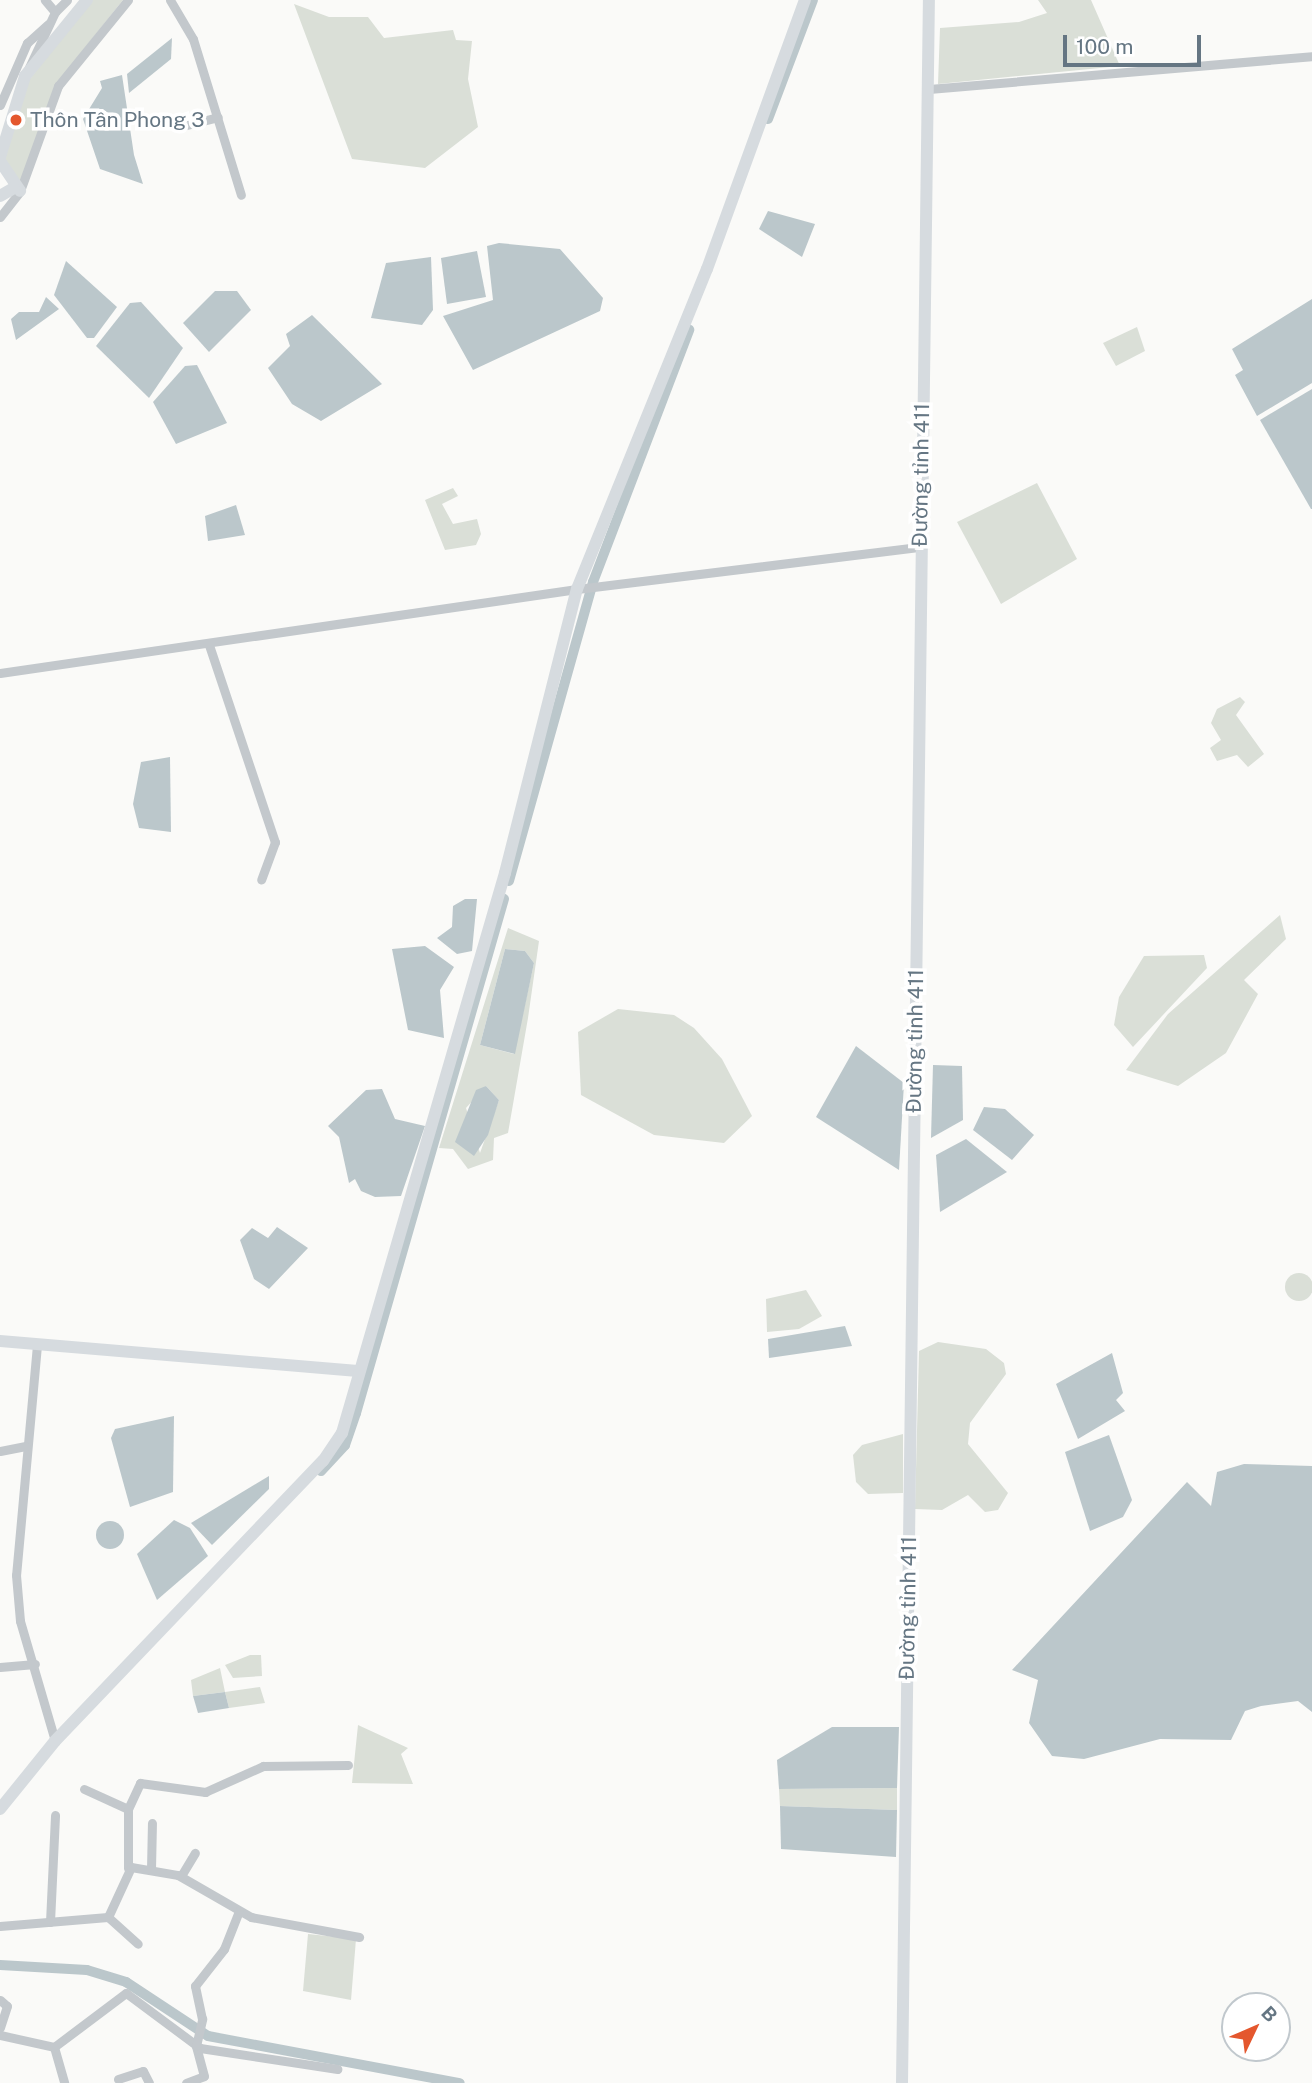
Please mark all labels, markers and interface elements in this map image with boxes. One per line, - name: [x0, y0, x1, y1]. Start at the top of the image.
- scale bar: [1067, 21, 1205, 65]
- text: 100 m: [1076, 34, 1133, 59]
- place label: Thôn Tân Phong 3: [30, 107, 205, 133]
- marker: Thôn Tân Phong 3: [8, 112, 24, 128]
- street label: Đường tỉnh 411: [907, 403, 935, 547]
- street label: Đường tỉnh 411: [901, 969, 929, 1113]
- street label: Đường tỉnh 411: [894, 1536, 922, 1680]
- north arrow: [1221, 1992, 1291, 2062]
- text: B: [1257, 2001, 1282, 2026]

